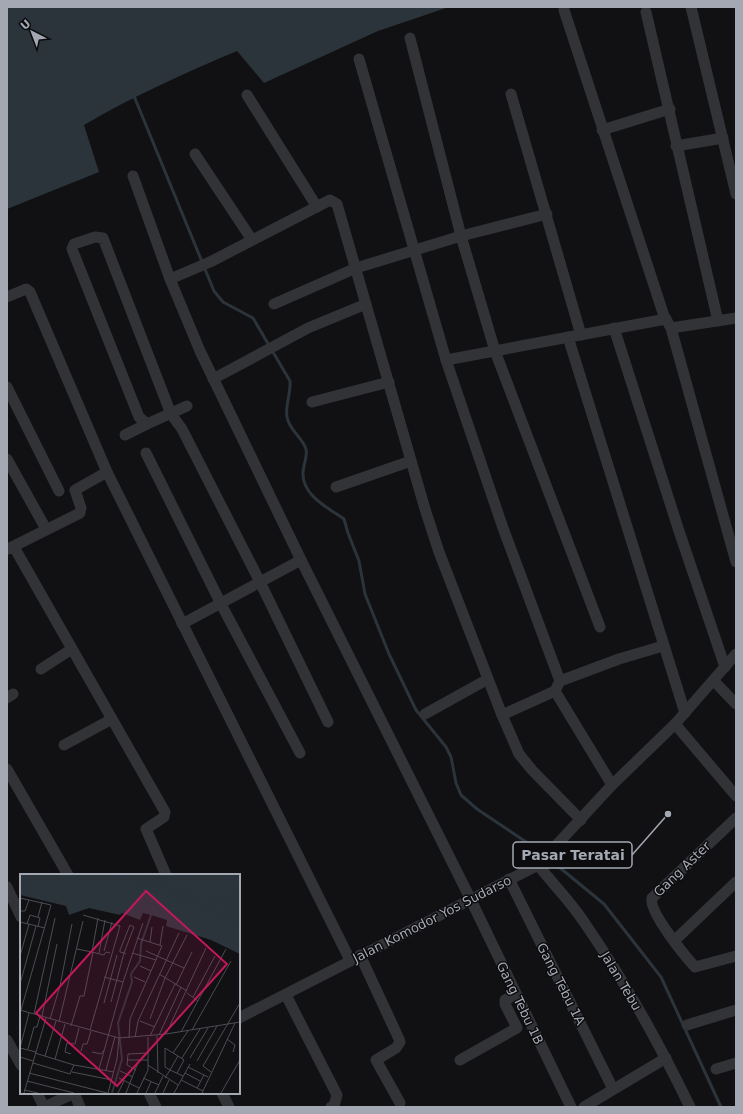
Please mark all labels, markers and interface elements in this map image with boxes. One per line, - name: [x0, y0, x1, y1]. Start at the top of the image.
- north arrow: [12, 12, 52, 52]
- text: U: [18, 17, 33, 33]
- street label: Gang Aster: [651, 838, 714, 900]
- callout: Pasar Teratai: [513, 842, 632, 868]
- text: Pasar Teratai: [521, 847, 625, 863]
- street label: Jalan Komodor Yos Sudarso: [349, 872, 514, 966]
- inset map: [20, 874, 240, 1094]
- street label: Gang Tebu 1A: [534, 940, 588, 1028]
- street label: Jalan Tebu: [597, 948, 644, 1013]
- street label: Gang Tebu 1B: [493, 959, 547, 1047]

